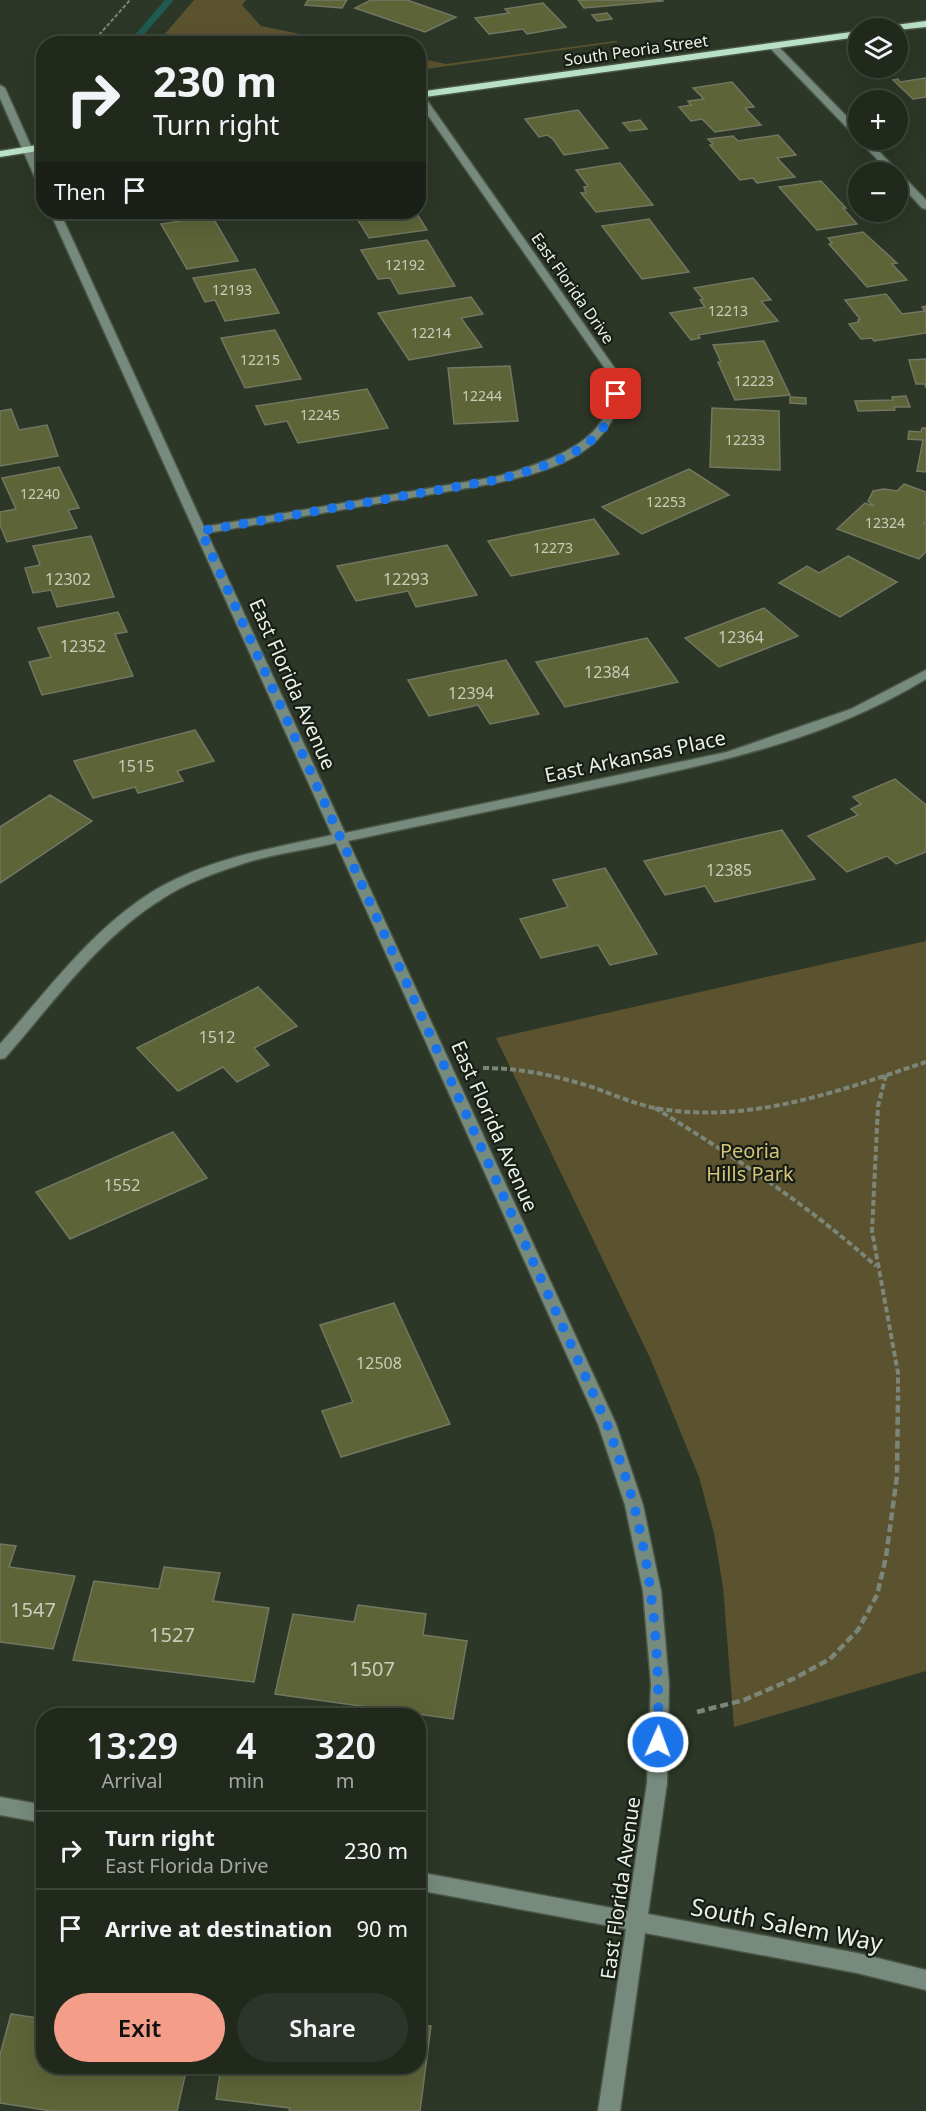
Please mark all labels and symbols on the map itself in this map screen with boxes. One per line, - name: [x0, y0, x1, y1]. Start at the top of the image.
- street label: South Peoria Street: [563, 29, 710, 71]
- street label: East Florida Drive: [526, 228, 620, 348]
- house number: 12192: [385, 255, 425, 274]
- house number: 12193: [212, 280, 252, 299]
- house number: 12213: [708, 301, 748, 320]
- house number: 12214: [411, 323, 451, 342]
- house number: 12215: [240, 350, 280, 369]
- pin: [590, 368, 641, 419]
- house number: 12223: [734, 371, 774, 390]
- house number: 12244: [462, 386, 502, 405]
- house number: 12245: [300, 405, 340, 424]
- house number: 12233: [725, 430, 765, 449]
- house number: 12240: [20, 484, 60, 503]
- house number: 12253: [646, 492, 686, 511]
- house number: 12324: [865, 513, 905, 532]
- house number: 12273: [533, 538, 573, 557]
- house number: 12302: [45, 568, 91, 590]
- house number: 12293: [383, 568, 429, 590]
- street label: East Florida Avenue: [243, 594, 343, 774]
- house number: 12364: [718, 626, 764, 648]
- house number: 12352: [60, 635, 106, 657]
- house number: 12384: [584, 661, 630, 683]
- house number: 12394: [448, 682, 494, 704]
- street label: East Arkansas Place: [542, 724, 728, 788]
- house number: 1515: [118, 755, 154, 777]
- house number: 12385: [706, 859, 752, 881]
- house number: 1512: [199, 1026, 235, 1048]
- street label: East Florida Avenue: [445, 1036, 545, 1216]
- park label: Peoria Hills Park: [706, 1137, 794, 1187]
- house number: 1552: [104, 1174, 140, 1196]
- house number: 12508: [356, 1352, 402, 1374]
- house number: 1547: [10, 1596, 56, 1623]
- house number: 1527: [149, 1621, 195, 1648]
- house number: 1507: [349, 1655, 395, 1682]
- position arrow: [626, 1710, 690, 1774]
- street label: East Florida Avenue: [594, 1795, 646, 1981]
- street label: South Salem Way: [688, 1889, 887, 1959]

